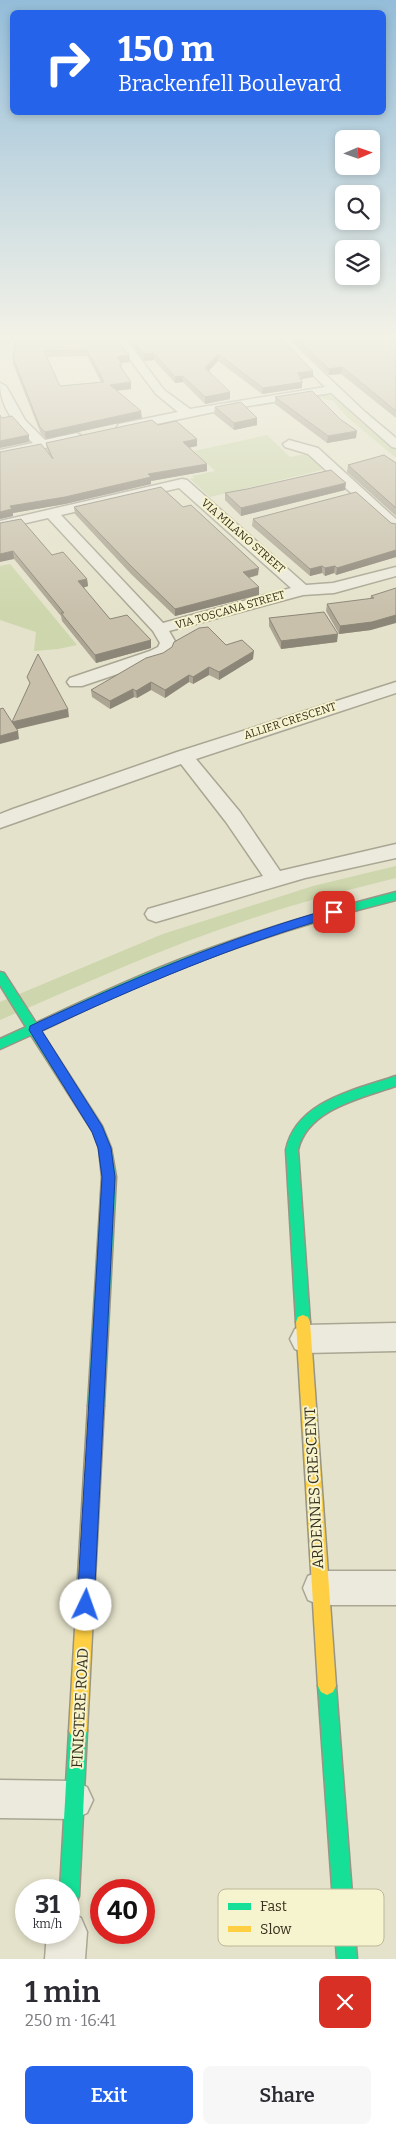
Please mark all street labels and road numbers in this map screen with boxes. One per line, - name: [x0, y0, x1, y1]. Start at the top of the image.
- street label: VIA MILANO STREET: [199, 496, 288, 576]
- street label: VIA TOSCANA STREET: [174, 588, 287, 632]
- street label: ALLIER CRESCENT: [242, 700, 338, 742]
- street label: ARDENNES CRESCENT: [301, 1406, 327, 1570]
- street label: FINISTERE ROAD: [68, 1648, 92, 1768]

